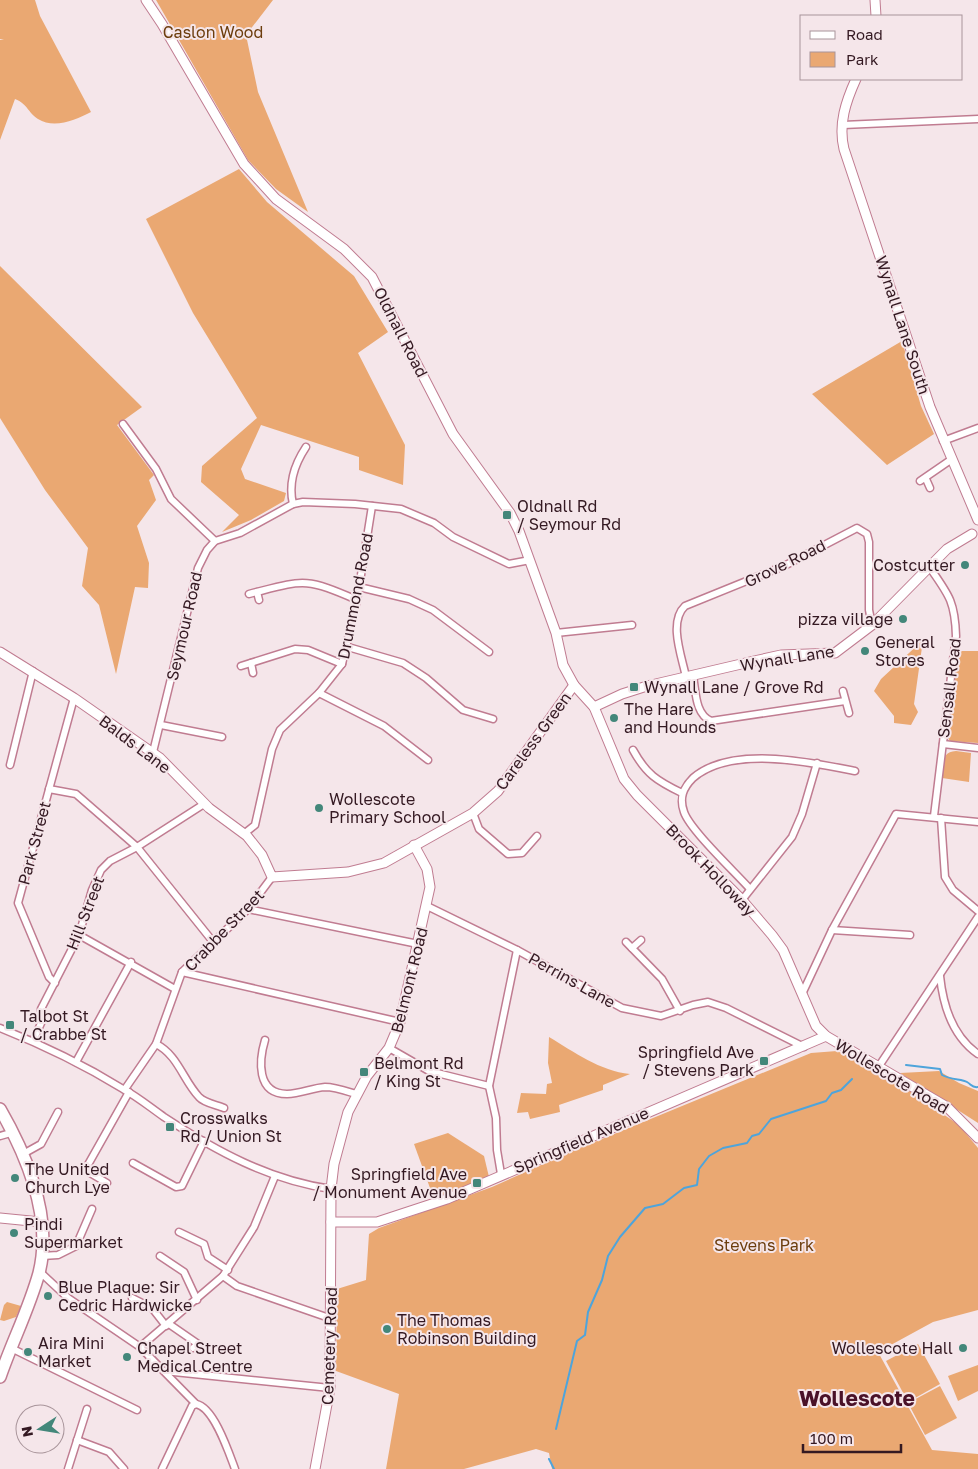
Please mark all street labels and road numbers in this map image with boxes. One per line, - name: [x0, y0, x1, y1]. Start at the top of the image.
- street label: Wynall Lane South: [871, 253, 935, 397]
- street label: Oldnall Road: [370, 283, 432, 381]
- street label: Drummond Road: [333, 531, 377, 661]
- street label: Grove Road: [741, 535, 829, 591]
- street label: Seymour Road: [162, 570, 206, 682]
- street label: Sensall Road: [933, 637, 965, 739]
- street label: Wynall Lane: [739, 641, 835, 675]
- street label: Careless Green: [491, 688, 575, 794]
- street label: Balds Lane: [95, 711, 175, 777]
- street label: Park Street: [13, 799, 55, 887]
- street label: Brook Holloway: [662, 820, 760, 920]
- street label: Hill Street: [62, 873, 108, 953]
- street label: Crabbe Street: [180, 885, 268, 975]
- street label: Belmont Road: [386, 925, 432, 1035]
- street label: Perrins Lane: [525, 948, 619, 1012]
- street label: Wollescote Road: [831, 1034, 953, 1118]
- street label: Springfield Avenue: [510, 1102, 652, 1178]
- street label: Cemetery Road: [317, 1287, 341, 1405]

